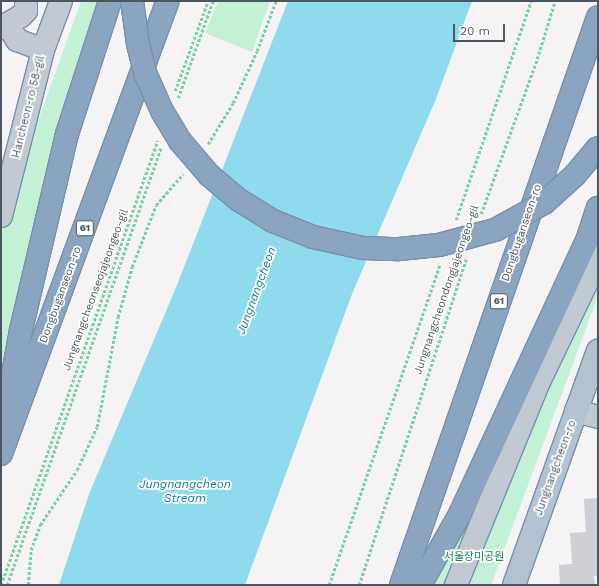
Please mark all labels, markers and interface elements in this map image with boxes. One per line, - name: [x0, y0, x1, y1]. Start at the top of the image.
- scale bar: [455, 16, 507, 42]
- text: 20 m: [460, 24, 490, 38]
- street label: Hancheon-ro 58-gil: [10, 54, 48, 160]
- street label: Dongbuganseon-ro: [499, 183, 545, 283]
- street label: Jungnangcheondongjajeongeo-gil: [412, 203, 482, 377]
- street label: Jungnangcheonseojajeongeo-gil: [61, 207, 131, 373]
- road number: 61: [75, 220, 95, 236]
- street label: Dongbuganseon-ro: [37, 245, 85, 345]
- water label: Jungnangcheon: [234, 245, 280, 337]
- road number: 61: [489, 293, 509, 309]
- street label: Jungnangcheon-ro: [533, 419, 579, 517]
- water label: Jungnangcheon Stream: [139, 478, 231, 506]
- park label: 서울장미공원: [444, 550, 504, 564]

